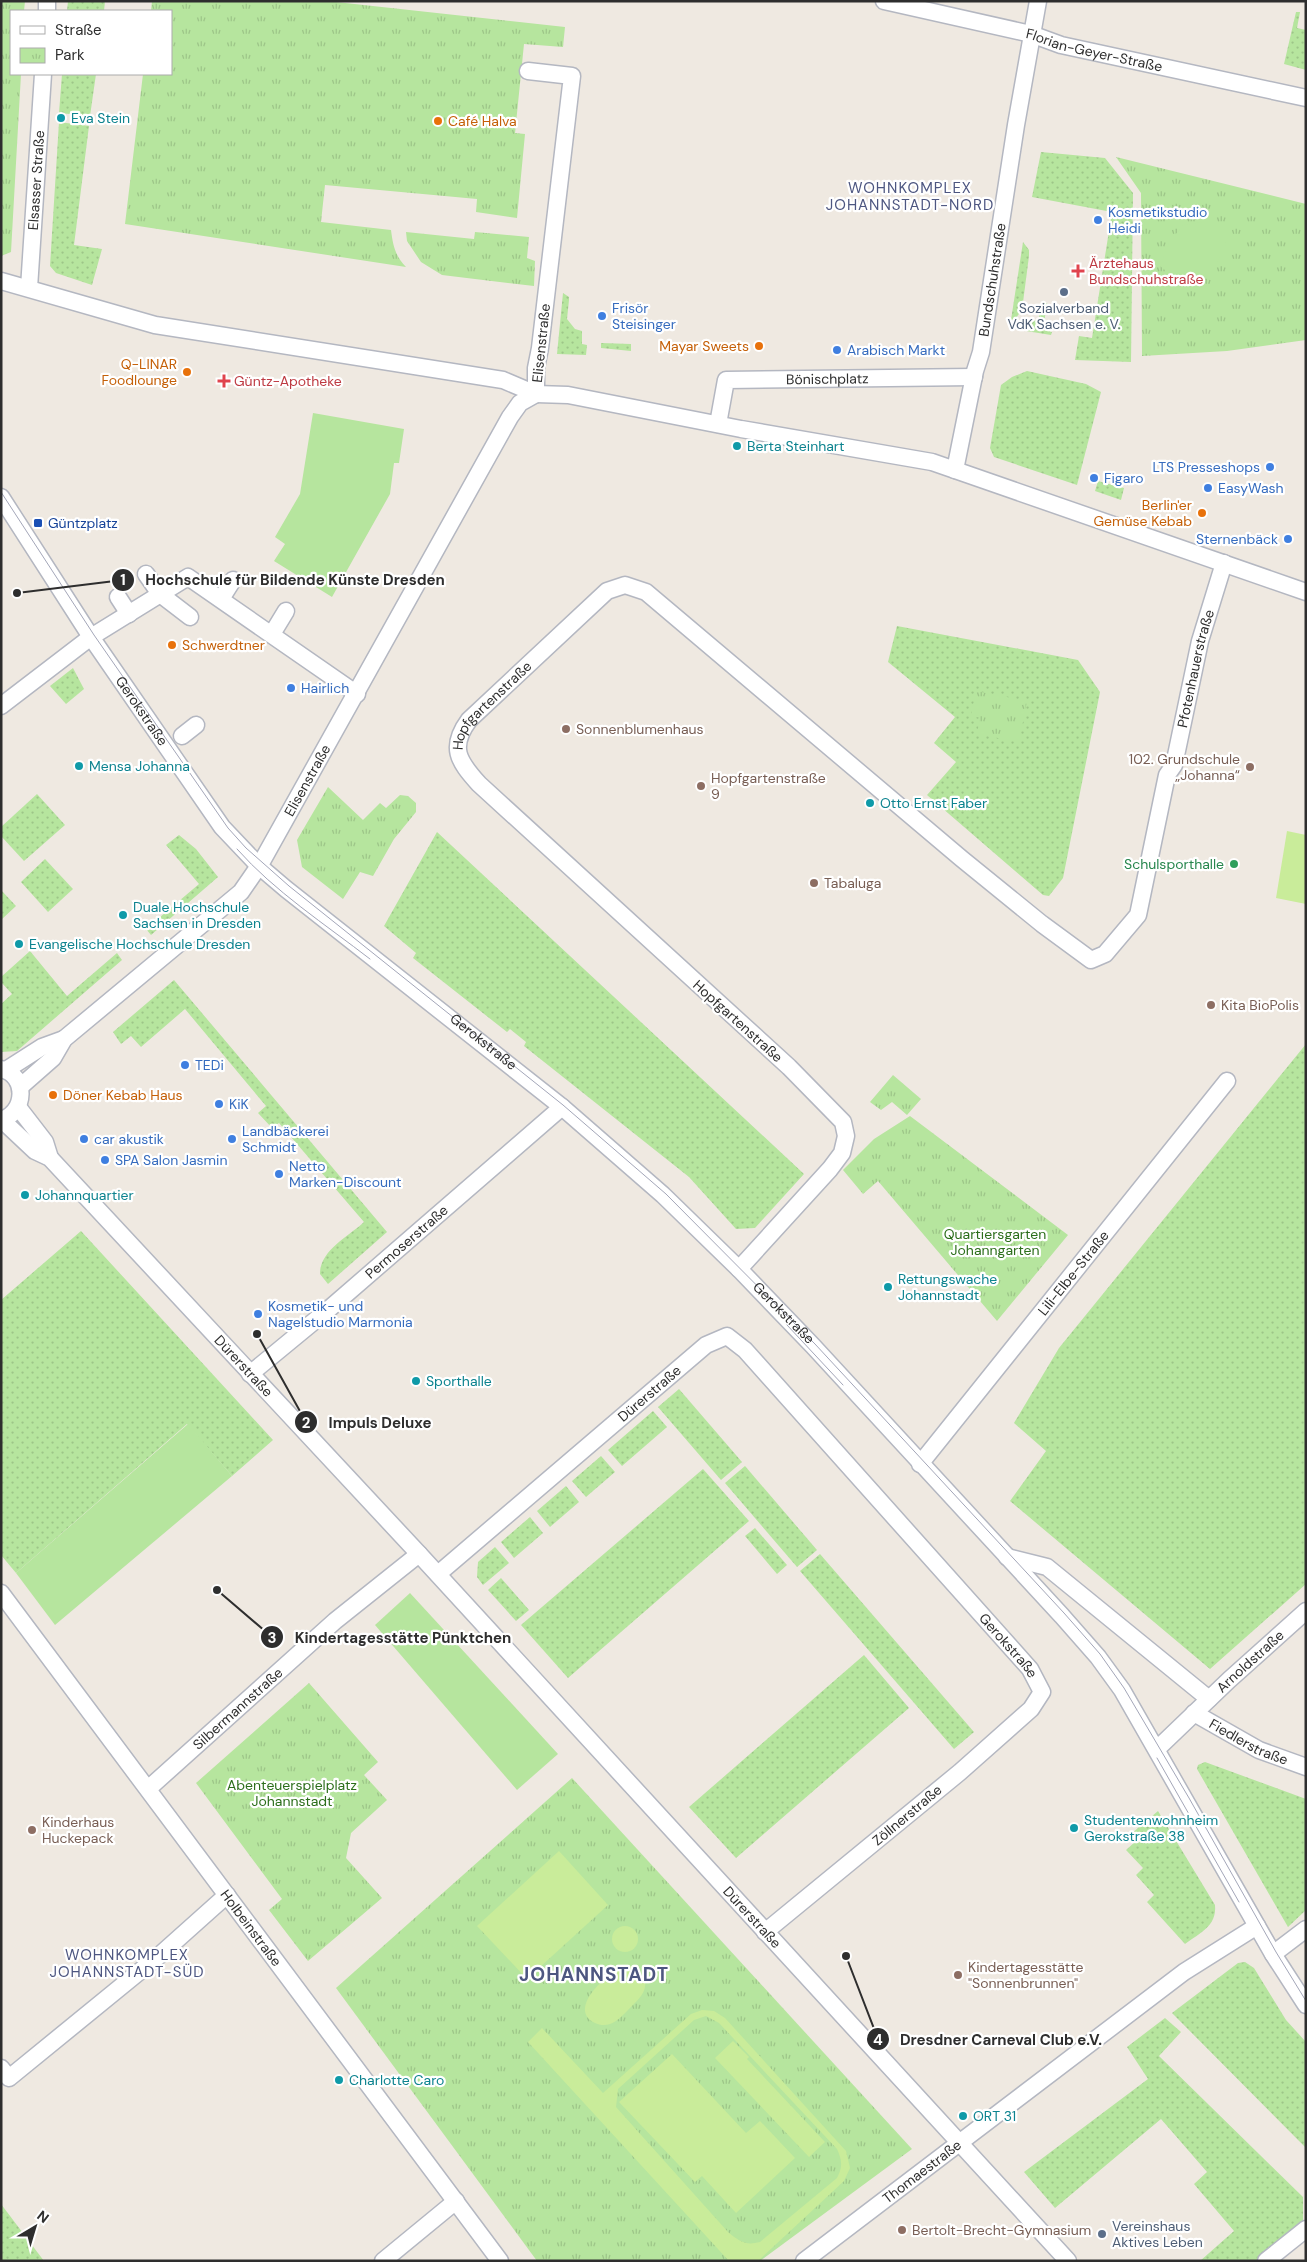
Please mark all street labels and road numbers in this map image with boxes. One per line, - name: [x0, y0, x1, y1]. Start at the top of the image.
- street label: Florian-Geyer-Straße: [1024, 24, 1164, 76]
- street label: Elsasser Straße: [24, 130, 48, 231]
- street label: Bundschuhstraße: [975, 222, 1010, 338]
- street label: Elisenstraße: [528, 303, 554, 383]
- street label: Bönischplatz: [786, 369, 869, 388]
- street label: Pfotenhauerstraße: [1173, 607, 1218, 729]
- street label: Hopfgartenstraße: [449, 657, 535, 750]
- street label: Gerokstraße: [112, 672, 172, 749]
- street label: Elisenstraße: [280, 741, 334, 819]
- street label: Hopfgartenstraße: [689, 976, 787, 1066]
- street label: Gerokstraße: [447, 1009, 521, 1074]
- street label: Permoserstraße: [361, 1201, 452, 1283]
- street label: Lili-Elbe-Straße: [1034, 1227, 1113, 1319]
- street label: Gerokstraße: [749, 1278, 819, 1348]
- street label: Dürerstraße: [211, 1331, 277, 1401]
- street label: Dürerstraße: [614, 1361, 685, 1426]
- street label: Gerokstraße: [975, 1609, 1042, 1681]
- street label: Arnoldstraße: [1213, 1626, 1288, 1696]
- street label: Silbermannstraße: [189, 1663, 286, 1754]
- street label: Fiedlerstraße: [1206, 1715, 1290, 1769]
- street label: Zöllnerstraße: [869, 1781, 945, 1849]
- street label: Dürerstraße: [719, 1882, 785, 1952]
- street label: Holbeinstraße: [217, 1886, 286, 1970]
- street label: Thomaestraße: [879, 2136, 965, 2207]

